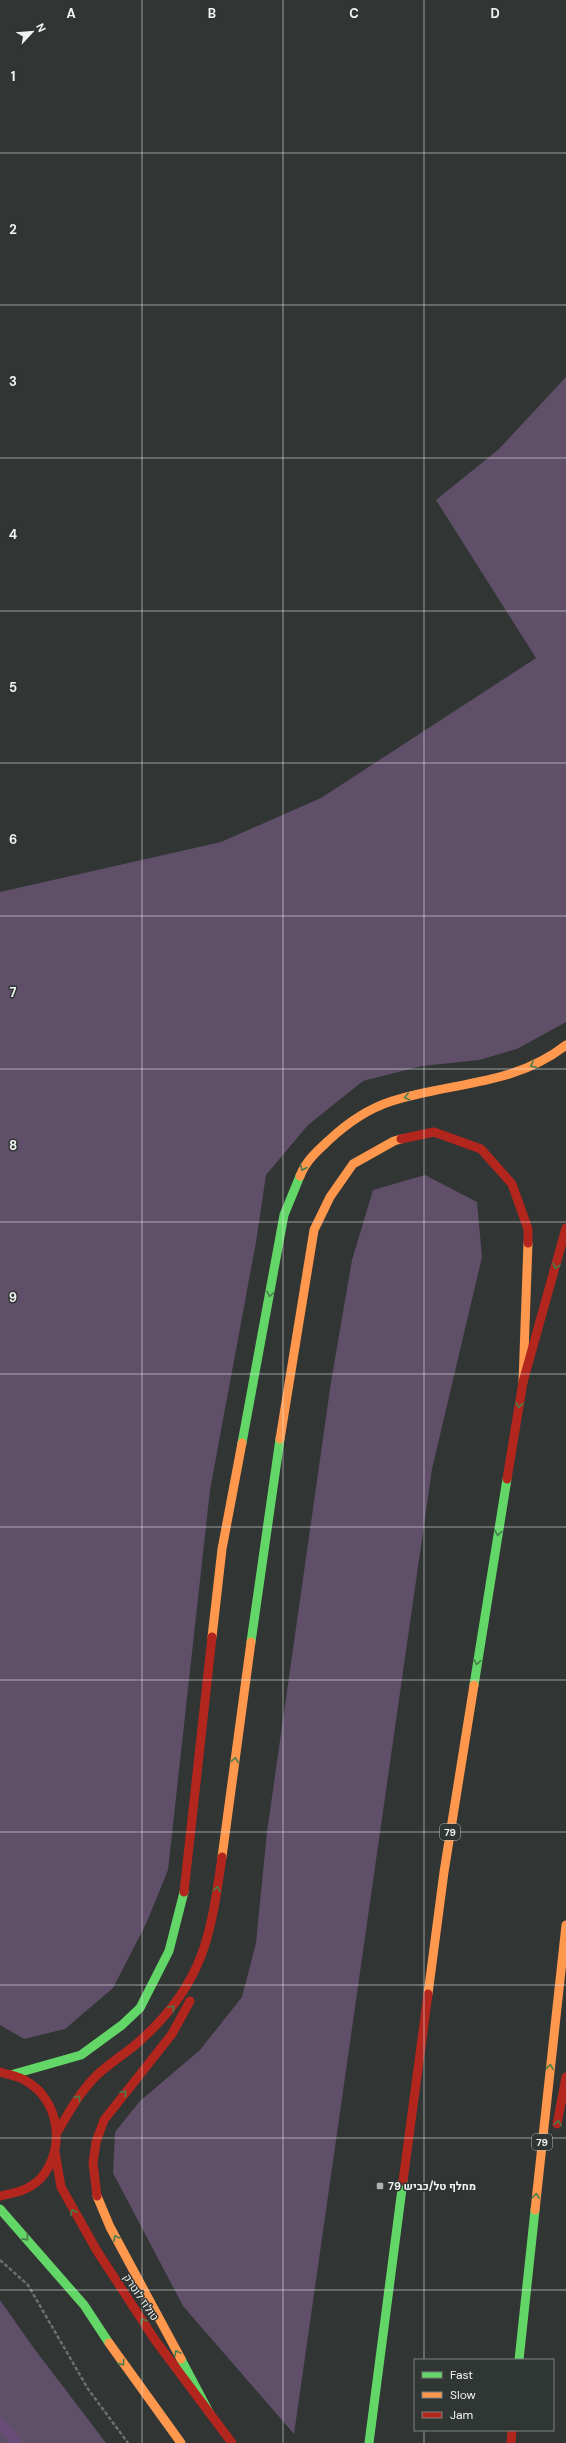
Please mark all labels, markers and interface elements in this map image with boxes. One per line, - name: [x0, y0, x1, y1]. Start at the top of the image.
- text: A: [66, 5, 76, 22]
- text: B: [208, 5, 216, 22]
- text: C: [349, 5, 359, 22]
- text: D: [490, 5, 500, 22]
- north arrow: [12, 12, 52, 52]
- text: N: [33, 21, 49, 34]
- text: 1: [11, 68, 15, 85]
- text: 2: [9, 221, 17, 238]
- text: 3: [9, 373, 17, 390]
- text: 4: [9, 526, 17, 543]
- text: 5: [9, 679, 17, 696]
- text: 6: [9, 831, 17, 848]
- text: 7: [10, 984, 17, 1001]
- one-way arrow: [529, 1060, 537, 1068]
- one-way arrow: [404, 1092, 411, 1101]
- text: 8: [9, 1137, 17, 1154]
- one-way arrow: [300, 1164, 308, 1172]
- one-way arrow: [552, 1263, 560, 1269]
- text: 9: [9, 1289, 17, 1306]
- one-way arrow: [266, 1290, 275, 1297]
- one-way arrow: [515, 1402, 524, 1408]
- one-way arrow: [494, 1530, 503, 1536]
- one-way arrow: [473, 1659, 482, 1665]
- one-way arrow: [230, 1757, 239, 1763]
- road number: 79: [440, 1824, 460, 1840]
- one-way arrow: [212, 1886, 221, 1892]
- one-way arrow: [167, 2005, 174, 2013]
- one-way arrow: [546, 2064, 555, 2070]
- one-way arrow: [120, 2091, 127, 2098]
- one-way arrow: [73, 2095, 80, 2102]
- one-way arrow: [553, 2120, 561, 2126]
- road number: 79: [532, 2134, 552, 2150]
- place label: מחלף טל/כביש 79: [388, 2179, 476, 2193]
- marker: מחלף טל/כביש 79: [375, 2181, 385, 2191]
- one-way arrow: [531, 2193, 540, 2199]
- one-way arrow: [70, 2208, 78, 2216]
- one-way arrow: [22, 2233, 29, 2241]
- one-way arrow: [113, 2235, 121, 2243]
- street label: טולוז לוטרק: [120, 2271, 162, 2323]
- one-way arrow: [140, 2318, 148, 2325]
- one-way arrow: [174, 2350, 182, 2357]
- one-way arrow: [118, 2359, 125, 2366]
- legend: [414, 2359, 554, 2431]
- text: Fast: [450, 2367, 473, 2383]
- text: Slow: [450, 2387, 476, 2403]
- text: Jam: [450, 2407, 473, 2423]

